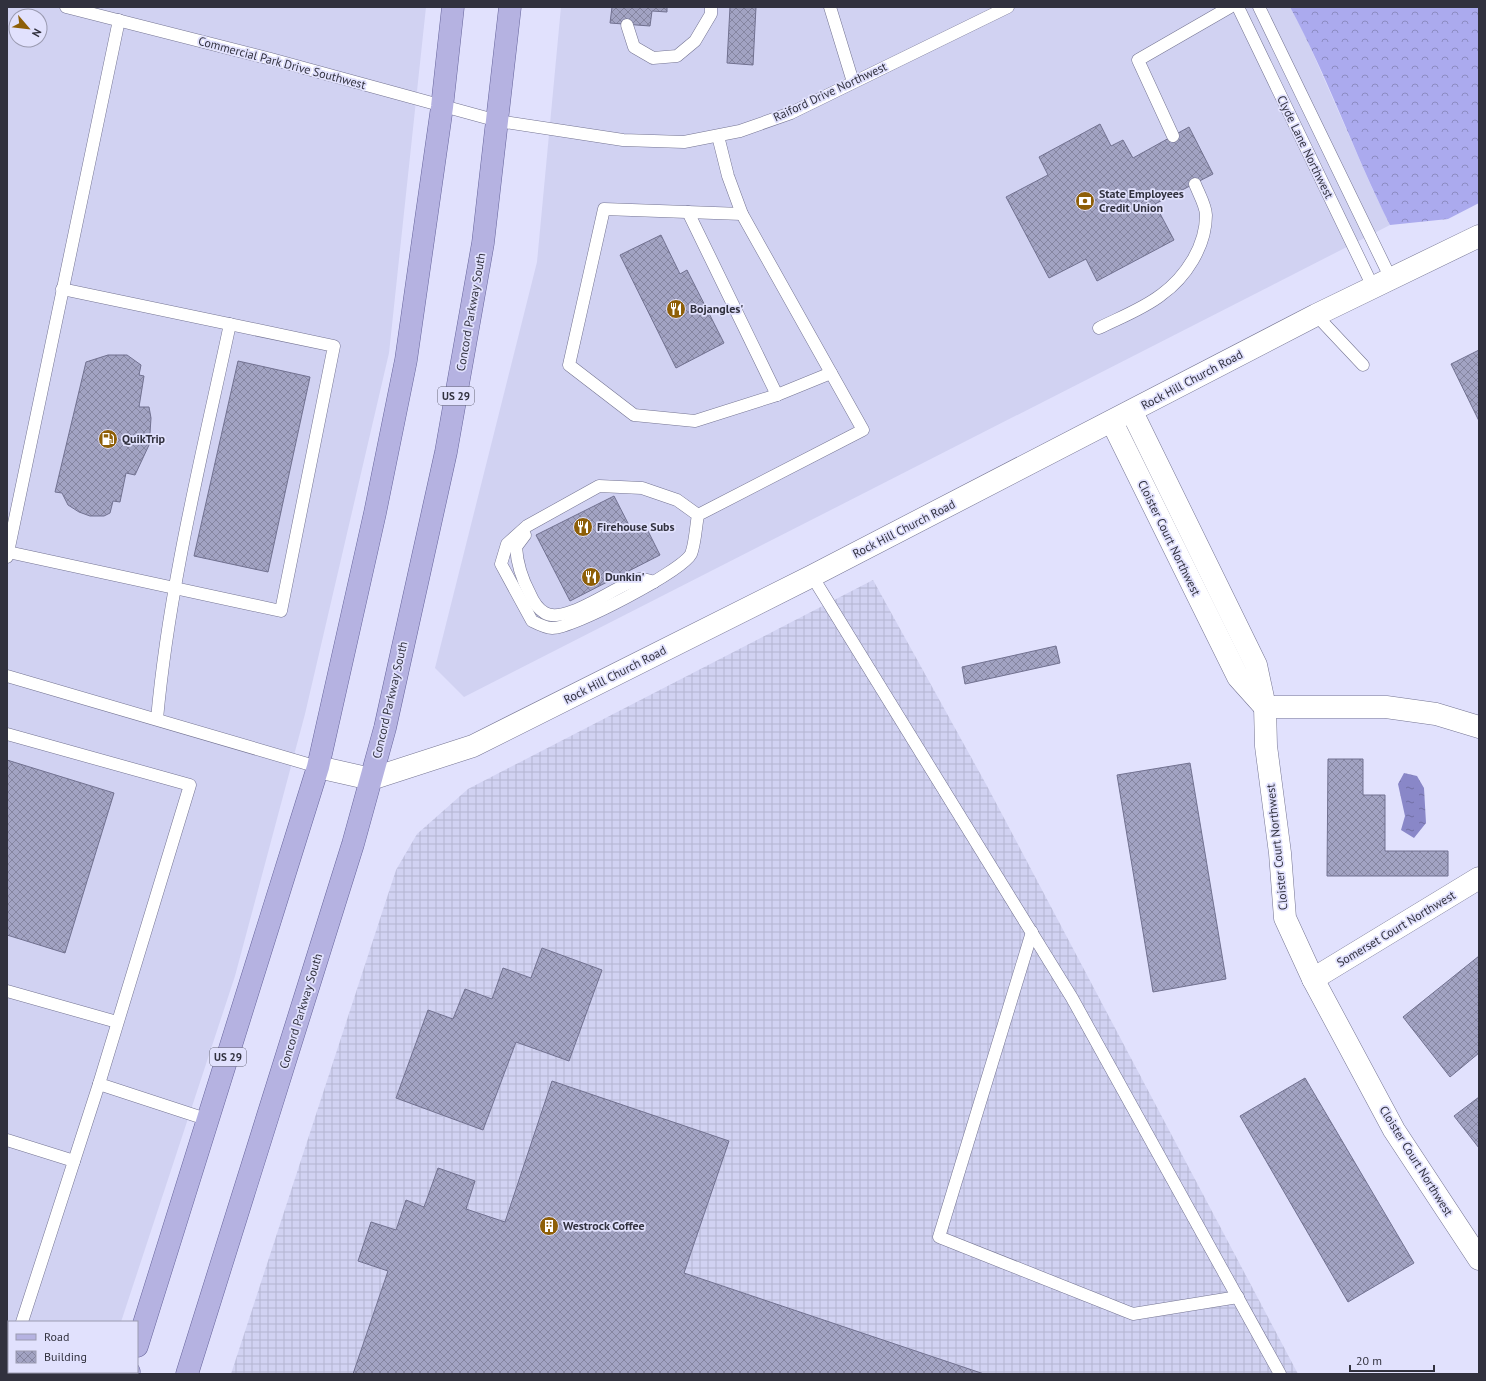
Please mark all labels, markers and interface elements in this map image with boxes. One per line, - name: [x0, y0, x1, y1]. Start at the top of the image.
- north arrow: [8, 8, 48, 48]
- text: N: [29, 26, 45, 39]
- street label: Commercial Park Drive Southwest: [197, 33, 367, 92]
- street label: Raiford Drive Northwest: [771, 59, 889, 124]
- street label: Clyde Lane Northwest: [1274, 93, 1337, 201]
- place label: State Employees Credit Union: [1099, 186, 1184, 215]
- bank icon: State Employees Credit Union: [1074, 190, 1096, 212]
- street label: Concord Parkway South: [453, 252, 488, 372]
- restaurant icon: Bojangles': [665, 298, 687, 320]
- place label: Bojangles': [690, 301, 743, 316]
- street label: Rock Hill Church Road: [1138, 346, 1245, 413]
- road number: US 29: [438, 387, 474, 405]
- fuel station icon: QuikTrip: [97, 428, 119, 450]
- place label: QuikTrip: [122, 431, 166, 446]
- street label: Cloister Court Northwest: [1135, 477, 1204, 598]
- street label: Rock Hill Church Road: [850, 496, 958, 561]
- restaurant icon: Firehouse Subs: [572, 516, 594, 538]
- place label: Firehouse Subs: [597, 519, 675, 534]
- restaurant icon: Dunkin': [580, 566, 602, 588]
- place label: Dunkin': [605, 569, 644, 584]
- street label: Concord Parkway South: [369, 640, 410, 760]
- street label: Rock Hill Church Road: [561, 642, 669, 707]
- street label: Cloister Court Northwest: [1262, 783, 1291, 911]
- street label: Somerset Court Northwest: [1334, 887, 1458, 970]
- street label: Concord Parkway South: [276, 951, 325, 1070]
- road number: US 29: [210, 1048, 246, 1066]
- street label: Cloister Court Northwest: [1376, 1103, 1456, 1219]
- building icon: Westrock Coffee: [538, 1215, 560, 1237]
- place label: Westrock Coffee: [563, 1218, 645, 1233]
- legend: [8, 1321, 138, 1373]
- text: Road: [44, 1329, 69, 1344]
- scale bar: [1350, 1347, 1434, 1373]
- text: Building: [44, 1349, 87, 1364]
- text: 20 m: [1356, 1353, 1382, 1368]

